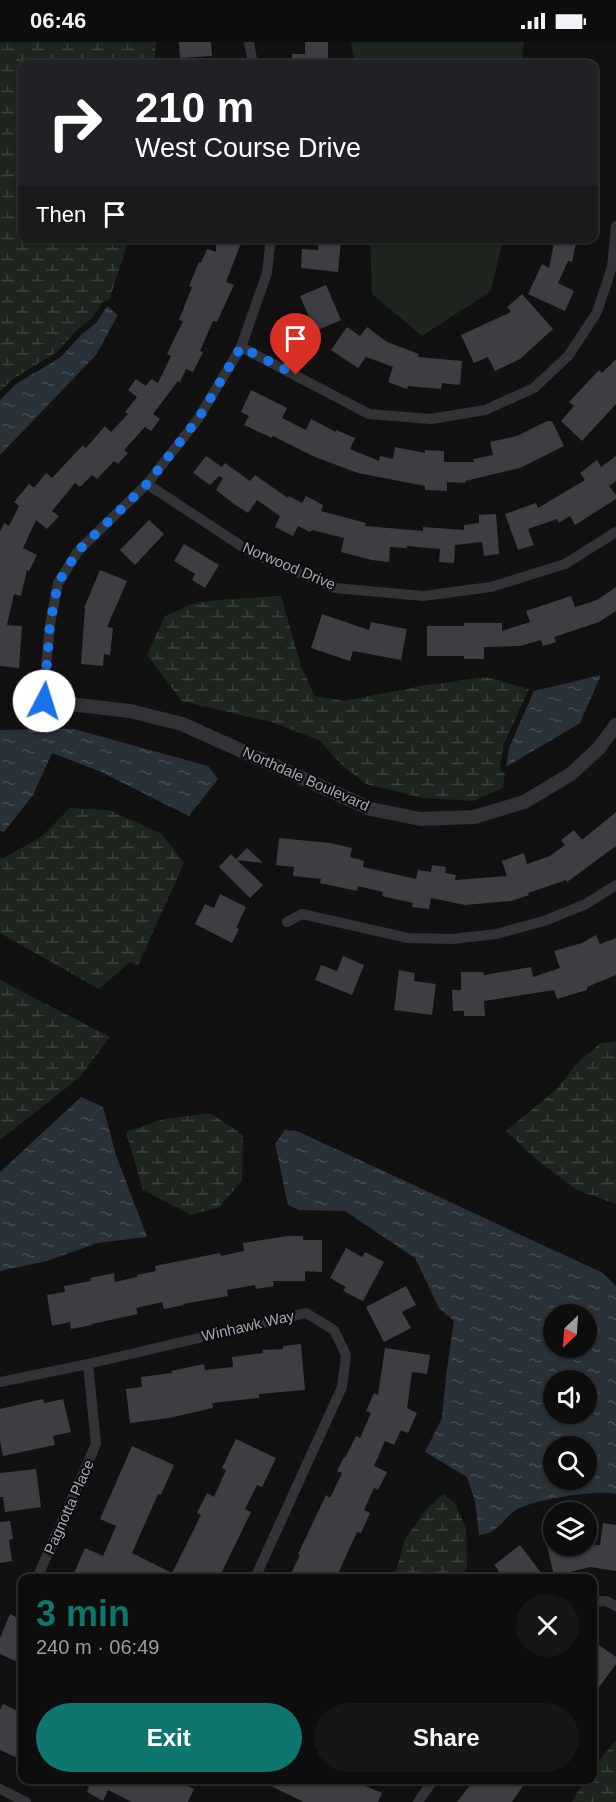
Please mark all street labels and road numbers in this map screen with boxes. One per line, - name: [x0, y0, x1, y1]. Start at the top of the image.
- street label: Norwood Drive: [240, 538, 338, 593]
- street label: Northdale Boulevard: [240, 743, 372, 814]
- street label: Winhawk Way: [200, 1306, 296, 1344]
- street label: Pagnotta Place: [40, 1457, 97, 1557]

